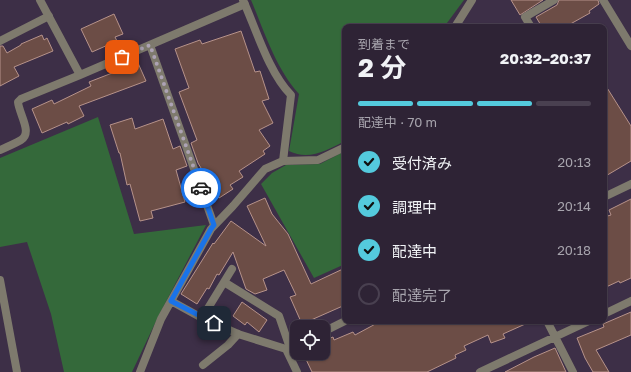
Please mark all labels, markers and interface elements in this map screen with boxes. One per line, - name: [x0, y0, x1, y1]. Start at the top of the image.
- text: 到着まで: [358, 36, 410, 52]
- pin: [105, 40, 139, 74]
- icon: bag: [111, 46, 133, 68]
- text: 20:32–20:37: [500, 49, 591, 67]
- text: 2 分: [358, 52, 406, 83]
- text: 配達中 · 70 m: [358, 114, 437, 130]
- icon: check: [358, 151, 380, 173]
- text: 受付済み: [392, 154, 452, 172]
- text: 20:13: [558, 154, 591, 170]
- courier: [181, 168, 221, 208]
- icon: car: [190, 177, 212, 199]
- icon: check: [358, 195, 380, 217]
- text: 調理中: [392, 198, 437, 216]
- text: 20:14: [557, 198, 591, 214]
- icon: check: [358, 239, 380, 261]
- text: 配達中: [392, 242, 437, 260]
- text: 20:18: [557, 242, 591, 258]
- text: 配達完了: [392, 286, 452, 304]
- pin: [197, 306, 231, 340]
- icon: home: [203, 312, 225, 334]
- map controls: [290, 320, 330, 360]
- button: locate: [290, 320, 330, 360]

